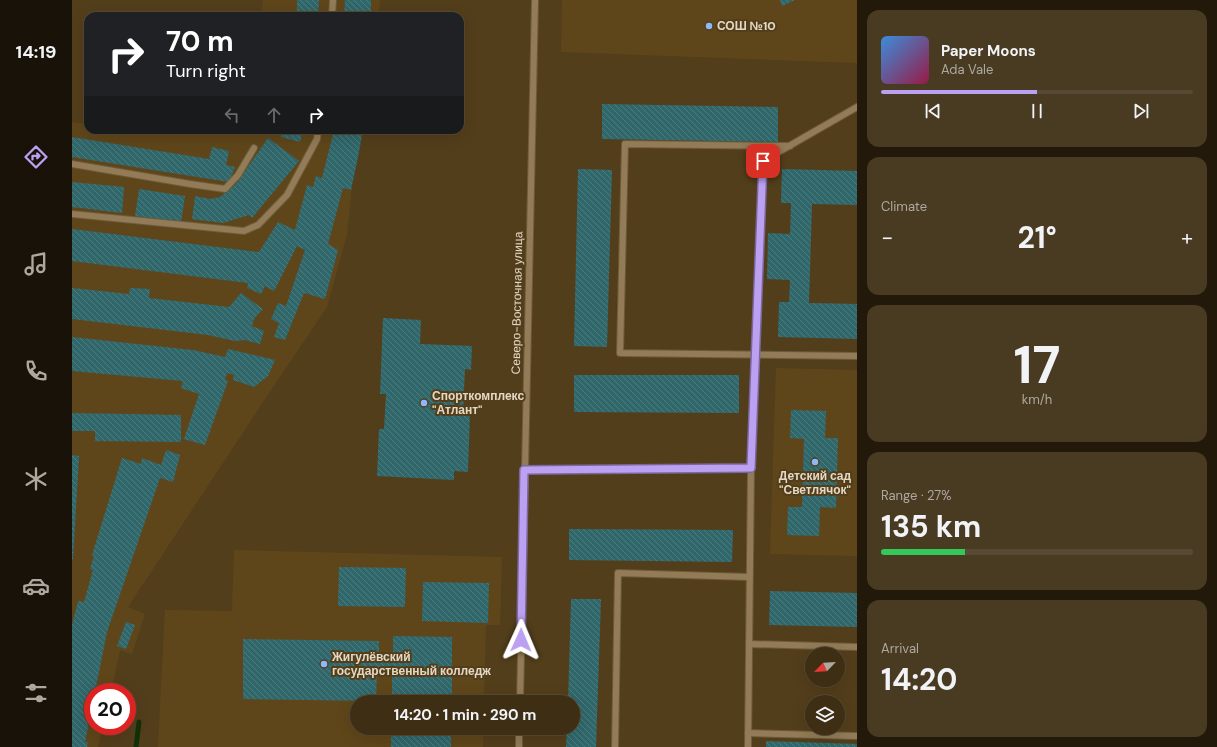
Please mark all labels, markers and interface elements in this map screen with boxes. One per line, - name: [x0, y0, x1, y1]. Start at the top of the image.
- place label: СОШ №10: [717, 18, 776, 34]
- marker: СОШ №10: [704, 21, 714, 31]
- text: 70 m: [166, 23, 234, 60]
- icon: right: [100, 28, 152, 80]
- text: 14:19: [16, 40, 56, 64]
- text: Paper Moons: [941, 41, 1036, 61]
- text: Turn right: [166, 59, 246, 83]
- text: Ada Vale: [941, 61, 993, 78]
- icon: previous: [922, 100, 944, 122]
- icon: pause: [1026, 100, 1048, 122]
- icon: next: [1130, 100, 1152, 122]
- icon: left: [221, 104, 243, 126]
- icon: ahead: [263, 104, 285, 126]
- icon: right: [305, 104, 327, 126]
- icon: directions: [22, 143, 50, 171]
- pin: [746, 144, 780, 178]
- icon: arrive: [752, 150, 774, 172]
- text: Climate: [881, 198, 927, 215]
- text: 21°: [1017, 218, 1057, 257]
- text: −: [881, 223, 893, 252]
- text: +: [1181, 223, 1193, 252]
- street label: Северо-Восточная улица: [508, 231, 526, 375]
- icon: music: [22, 250, 50, 278]
- text: 17: [1014, 331, 1060, 399]
- icon: phone: [22, 357, 50, 385]
- place label: Спорткомплекс "Атлант": [432, 388, 524, 418]
- text: km/h: [1022, 391, 1052, 408]
- marker: Спорткомплекс "Атлант": [419, 398, 429, 408]
- marker: Детский сад "Светлячок": [810, 457, 820, 467]
- icon: climate: [22, 465, 50, 493]
- place label: Детский сад "Светлячок": [779, 468, 852, 498]
- text: Range · 27%: [881, 487, 951, 504]
- text: 135 km: [881, 507, 981, 546]
- icon: car: [22, 572, 50, 600]
- position arrow: [500, 619, 542, 661]
- text: Arrival: [881, 640, 919, 657]
- north arrow: [805, 647, 845, 687]
- map controls: [805, 647, 845, 735]
- place label: Жигулёвский государственный колледж: [331, 649, 491, 679]
- marker: Жигулёвский государственный колледж: [319, 659, 329, 669]
- text: 14:20: [881, 660, 957, 699]
- icon: filters: [22, 679, 50, 707]
- speed limit sign: 20: [84, 683, 136, 735]
- button: layers: [805, 695, 845, 735]
- text: 14:20 · 1 min · 290 m: [394, 705, 536, 725]

